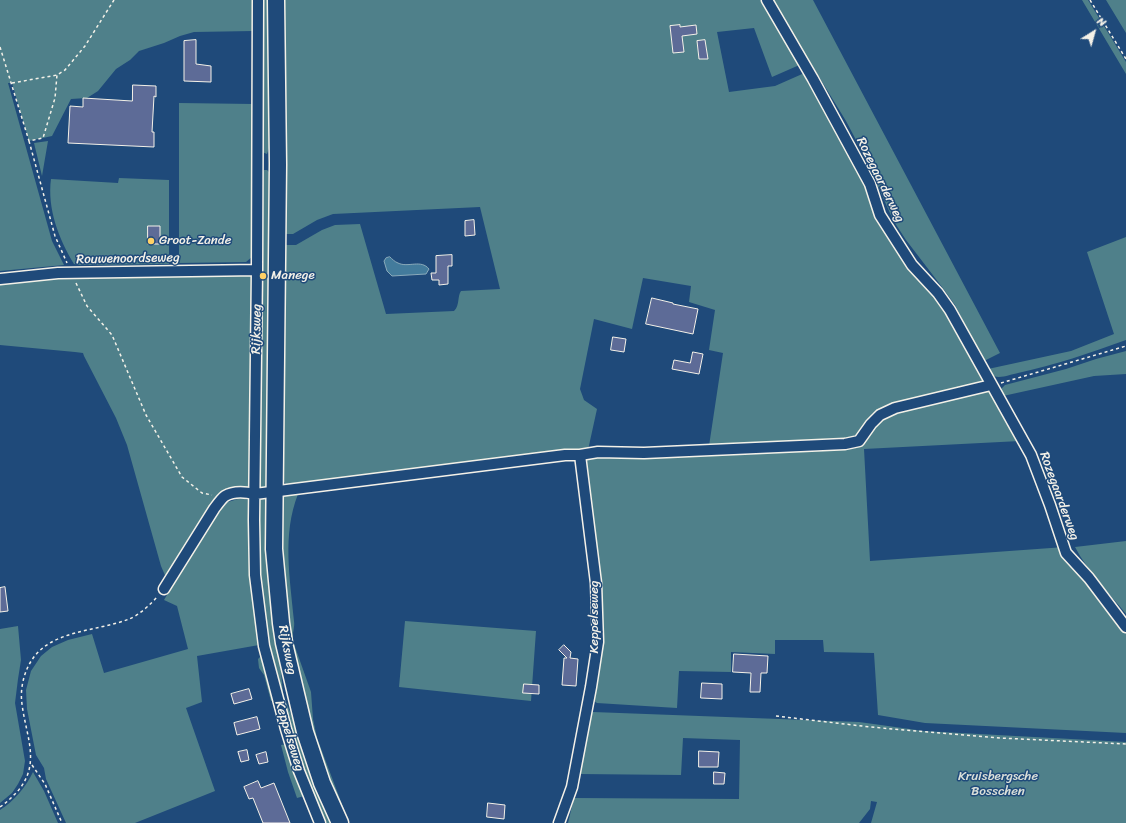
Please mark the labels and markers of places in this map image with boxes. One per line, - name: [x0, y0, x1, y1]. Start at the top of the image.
- place label: Groot-Zande: [159, 233, 231, 249]
- marker: Groot-Zande: [146, 236, 156, 246]
- place label: Manege: [271, 268, 315, 284]
- marker: Manege: [258, 271, 268, 281]

